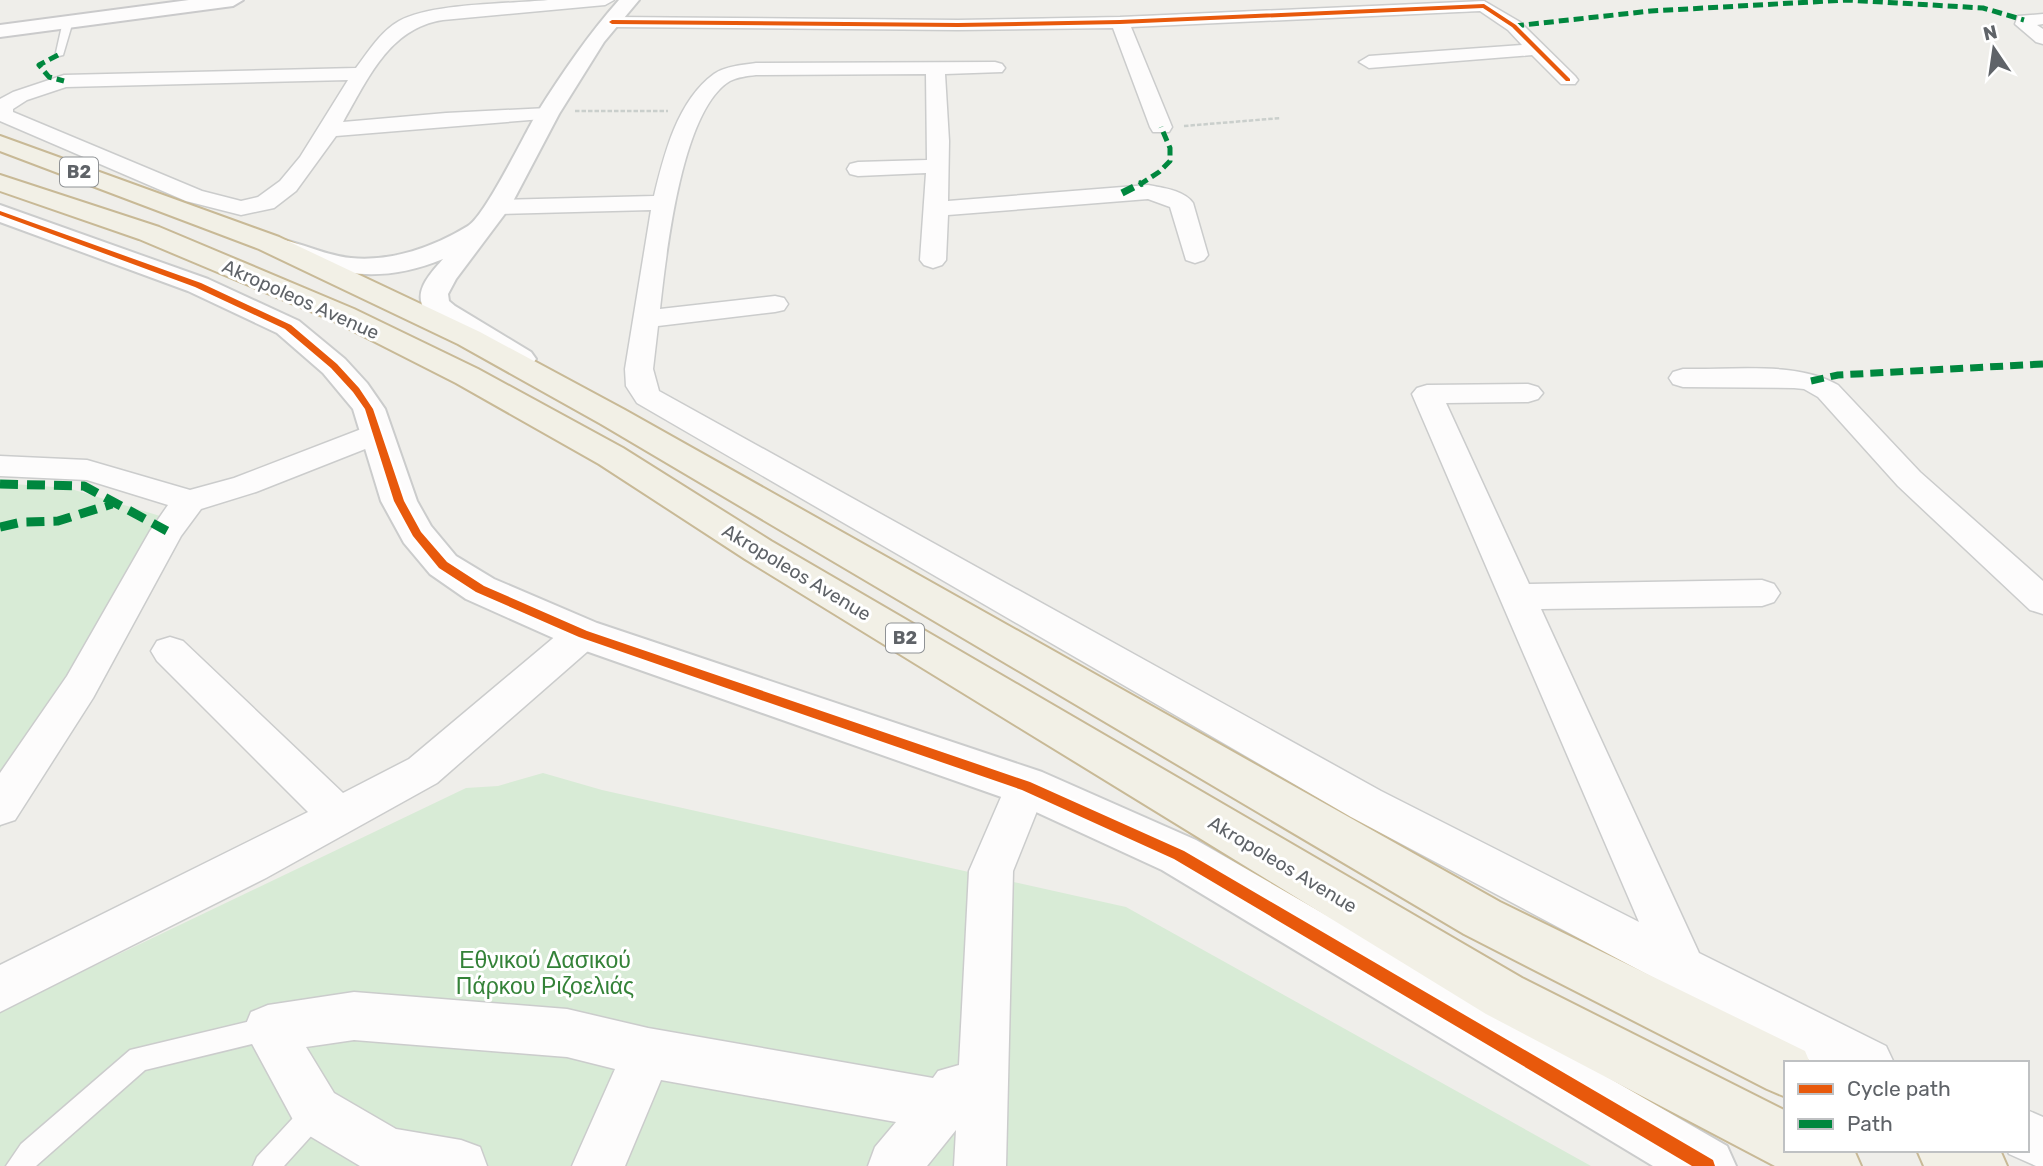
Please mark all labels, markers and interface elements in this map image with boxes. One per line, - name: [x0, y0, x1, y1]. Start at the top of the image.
- north arrow: [1959, 14, 2029, 84]
- text: N: [1981, 20, 2000, 46]
- road number: B2: [60, 158, 98, 187]
- street label: Akropoleos Avenue: [219, 255, 383, 344]
- street label: Akropoleos Avenue: [718, 519, 875, 626]
- road number: B2: [886, 624, 924, 652]
- street label: Akropoleos Avenue: [1204, 811, 1361, 918]
- park label: Εθνικού Δασικού Πάρκου Ριζοελιάς: [456, 946, 634, 1000]
- legend: [1784, 1061, 2029, 1152]
- text: Cycle path: [1847, 1076, 1951, 1101]
- text: Path: [1847, 1111, 1893, 1136]

